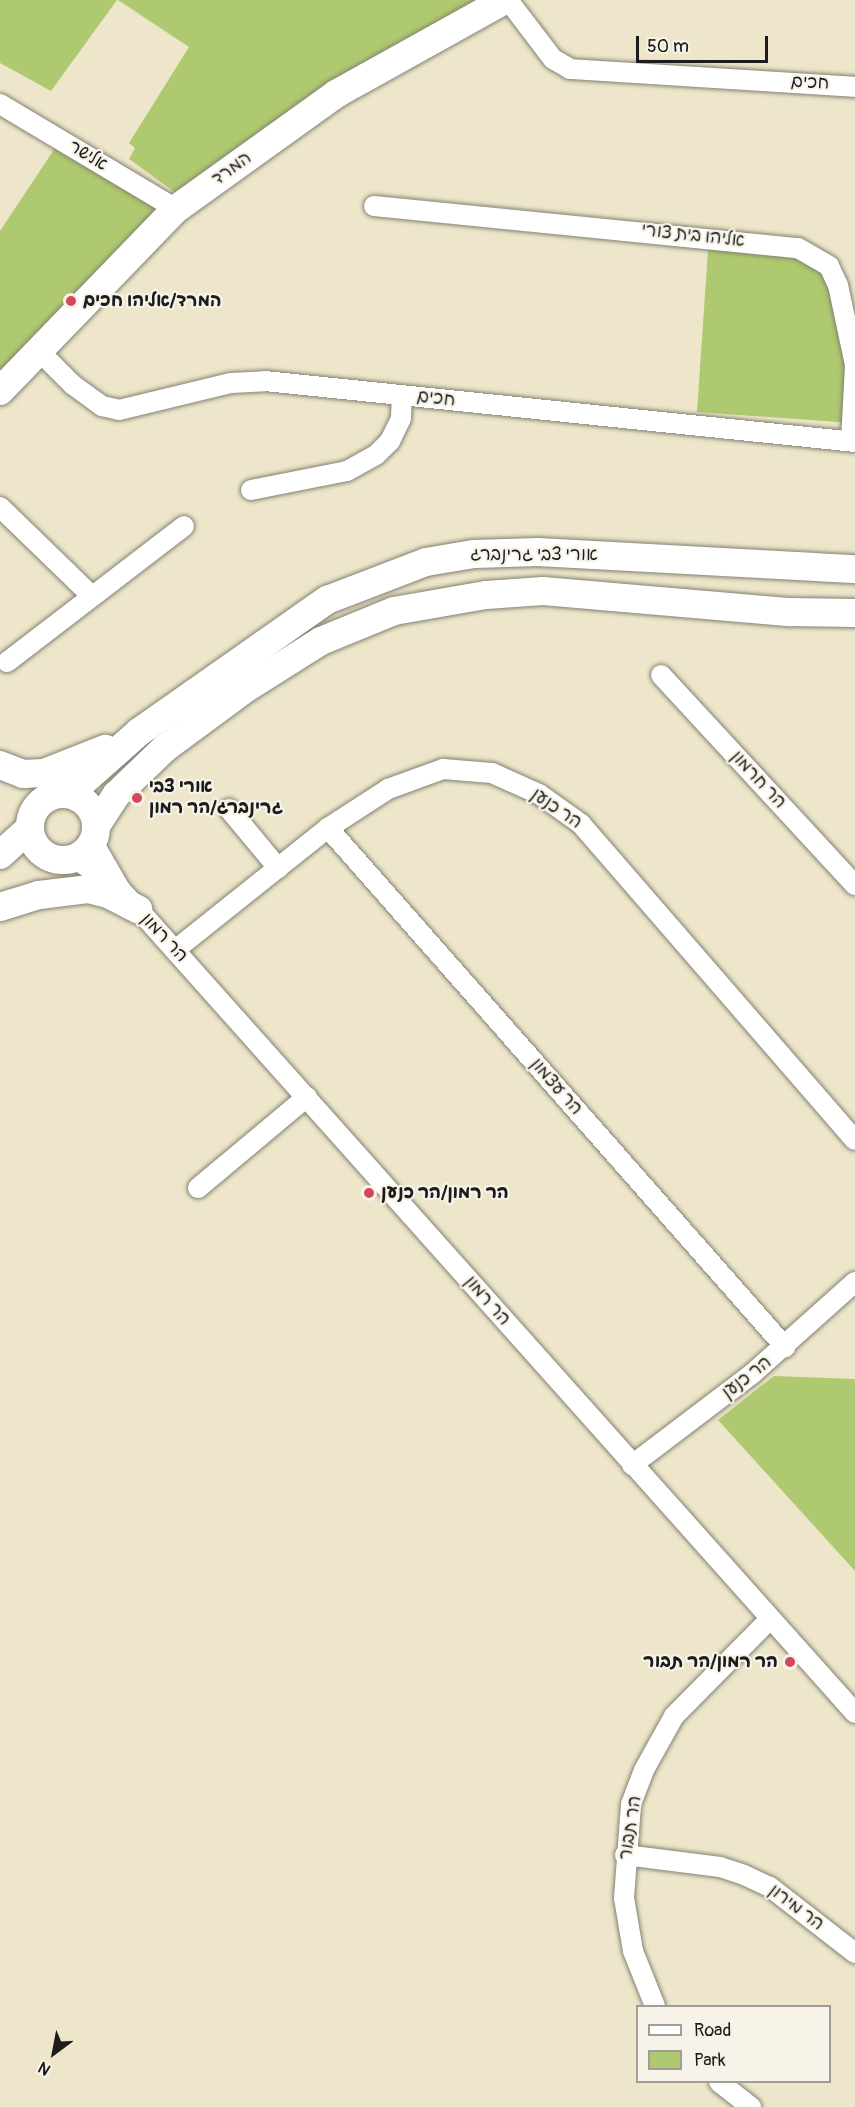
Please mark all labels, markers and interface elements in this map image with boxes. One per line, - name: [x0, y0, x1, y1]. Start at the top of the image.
- scale bar: [639, 24, 771, 62]
- text: 50 m: [647, 35, 689, 58]
- street label: חכים: [790, 71, 830, 95]
- street label: אלישר: [65, 136, 111, 176]
- street label: המרד: [208, 147, 256, 191]
- street label: אליהו בית צורי: [640, 220, 746, 252]
- place label: המרד/אליהו חכים: [83, 290, 222, 312]
- marker: המרד/אליהו חכים: [64, 294, 78, 308]
- street label: חכים: [416, 386, 456, 412]
- street label: אורי צבי גרינברג: [470, 544, 598, 566]
- street label: הר חרמון: [726, 747, 790, 813]
- place label: אורי צבי גרינברג/הר רמון: [149, 777, 283, 820]
- street label: הר כנען: [526, 784, 586, 834]
- marker: אורי צבי גרינברג/הר רמון: [130, 791, 144, 805]
- street label: הר רמון: [136, 909, 192, 967]
- street label: הר עצמון: [525, 1054, 587, 1120]
- place label: הר רמון/הר כנען: [381, 1182, 509, 1204]
- marker: הר רמון/הר כנען: [362, 1186, 376, 1200]
- street label: הר רמון: [460, 1272, 514, 1330]
- street label: הר כנען: [718, 1352, 776, 1404]
- place label: הר רמון/הר תבור: [643, 1651, 778, 1673]
- marker: הר רמון/הר תבור: [783, 1655, 797, 1669]
- street label: הר תבור: [615, 1794, 647, 1862]
- street label: הר מירון: [764, 1880, 828, 1936]
- legend: [636, 2005, 831, 2083]
- text: Road: [694, 2019, 731, 2042]
- north arrow: [24, 2023, 84, 2083]
- text: Park: [694, 2049, 726, 2072]
- text: N: [35, 2057, 54, 2080]

